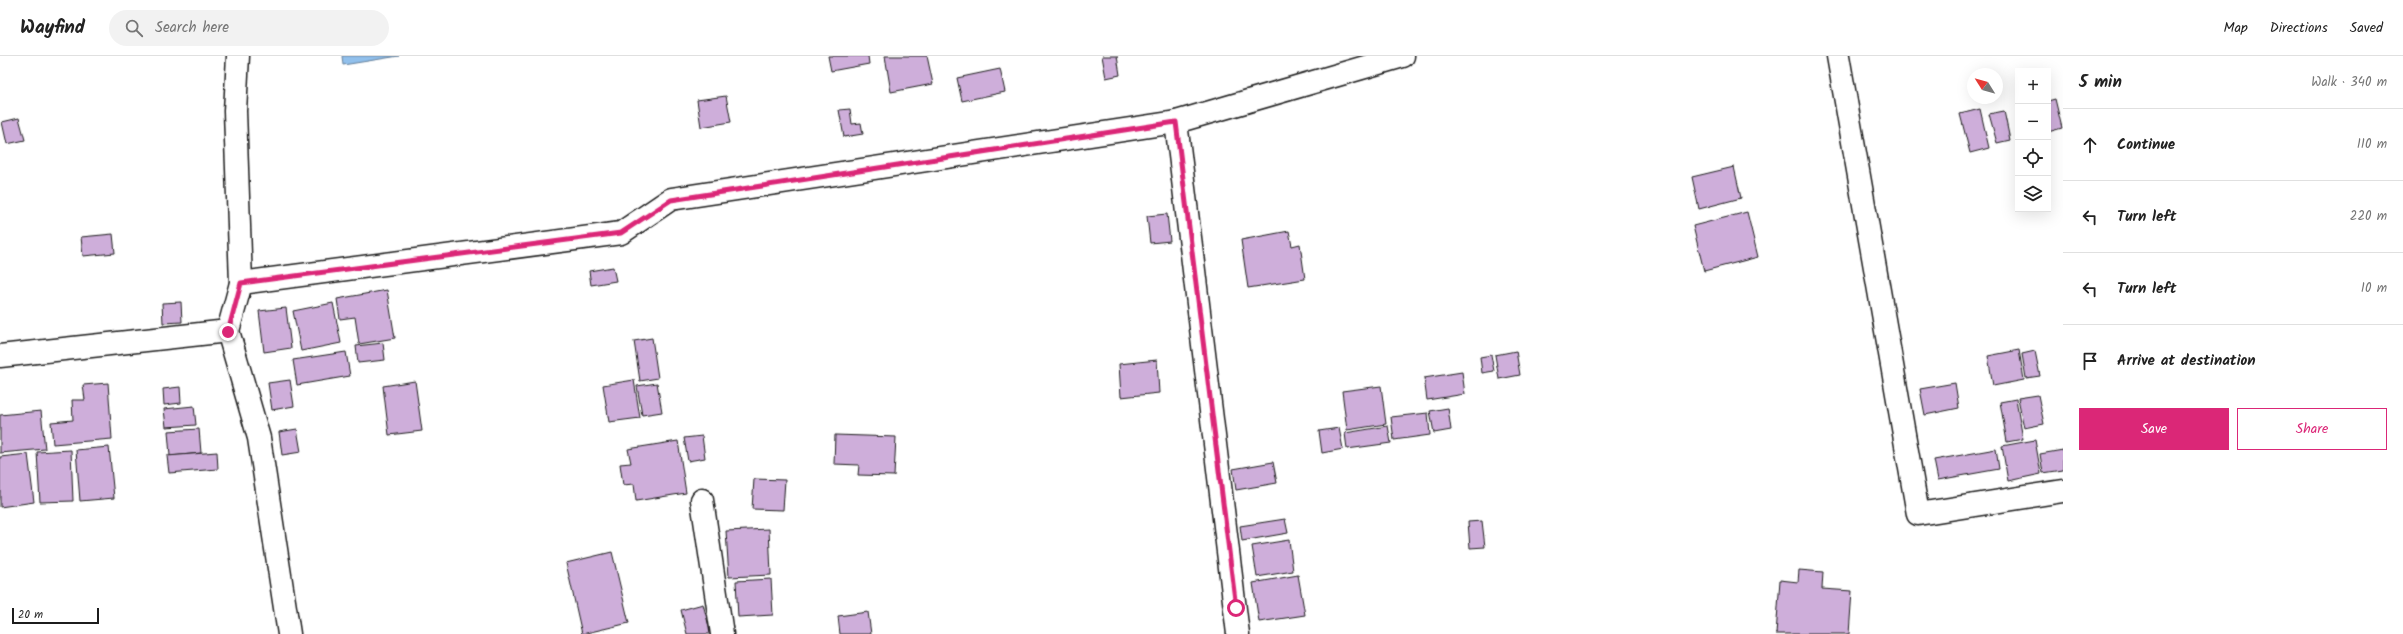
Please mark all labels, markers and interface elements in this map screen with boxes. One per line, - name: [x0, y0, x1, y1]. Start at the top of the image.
- search box: [109, 10, 389, 46]
- text: Wayfind: [20, 13, 85, 43]
- text: Search here: [155, 16, 229, 40]
- icon: search: [123, 17, 145, 39]
- text: Map: [2223, 17, 2248, 39]
- text: Directions: [2270, 17, 2328, 39]
- text: Saved: [2350, 17, 2383, 39]
- north arrow: [1967, 68, 2003, 104]
- map controls: [2015, 68, 2051, 212]
- button: +: [2015, 68, 2051, 104]
- text: 5 min: [2079, 69, 2122, 96]
- text: Walk · 340 m: [2311, 72, 2387, 93]
- button: −: [2015, 104, 2051, 140]
- text: Continue: [2117, 133, 2175, 157]
- icon: ahead: [2079, 134, 2101, 156]
- text: 110 m: [2357, 134, 2387, 155]
- button: locate: [2015, 140, 2051, 176]
- button: layers: [2015, 176, 2051, 212]
- text: Turn left: [2117, 205, 2177, 229]
- icon: left: [2079, 206, 2101, 228]
- text: 220 m: [2350, 206, 2387, 227]
- text: Turn left: [2117, 277, 2177, 301]
- icon: left: [2079, 278, 2101, 300]
- text: 10 m: [2361, 278, 2387, 299]
- route end: [219, 323, 237, 341]
- text: Arrive at destination: [2117, 349, 2256, 373]
- icon: arrive: [2079, 350, 2101, 372]
- button: Save: [2079, 408, 2229, 450]
- button: Share: [2237, 408, 2387, 450]
- route start: [1227, 599, 1245, 617]
- scale bar: [12, 606, 99, 625]
- text: 20 m: [18, 606, 43, 624]

